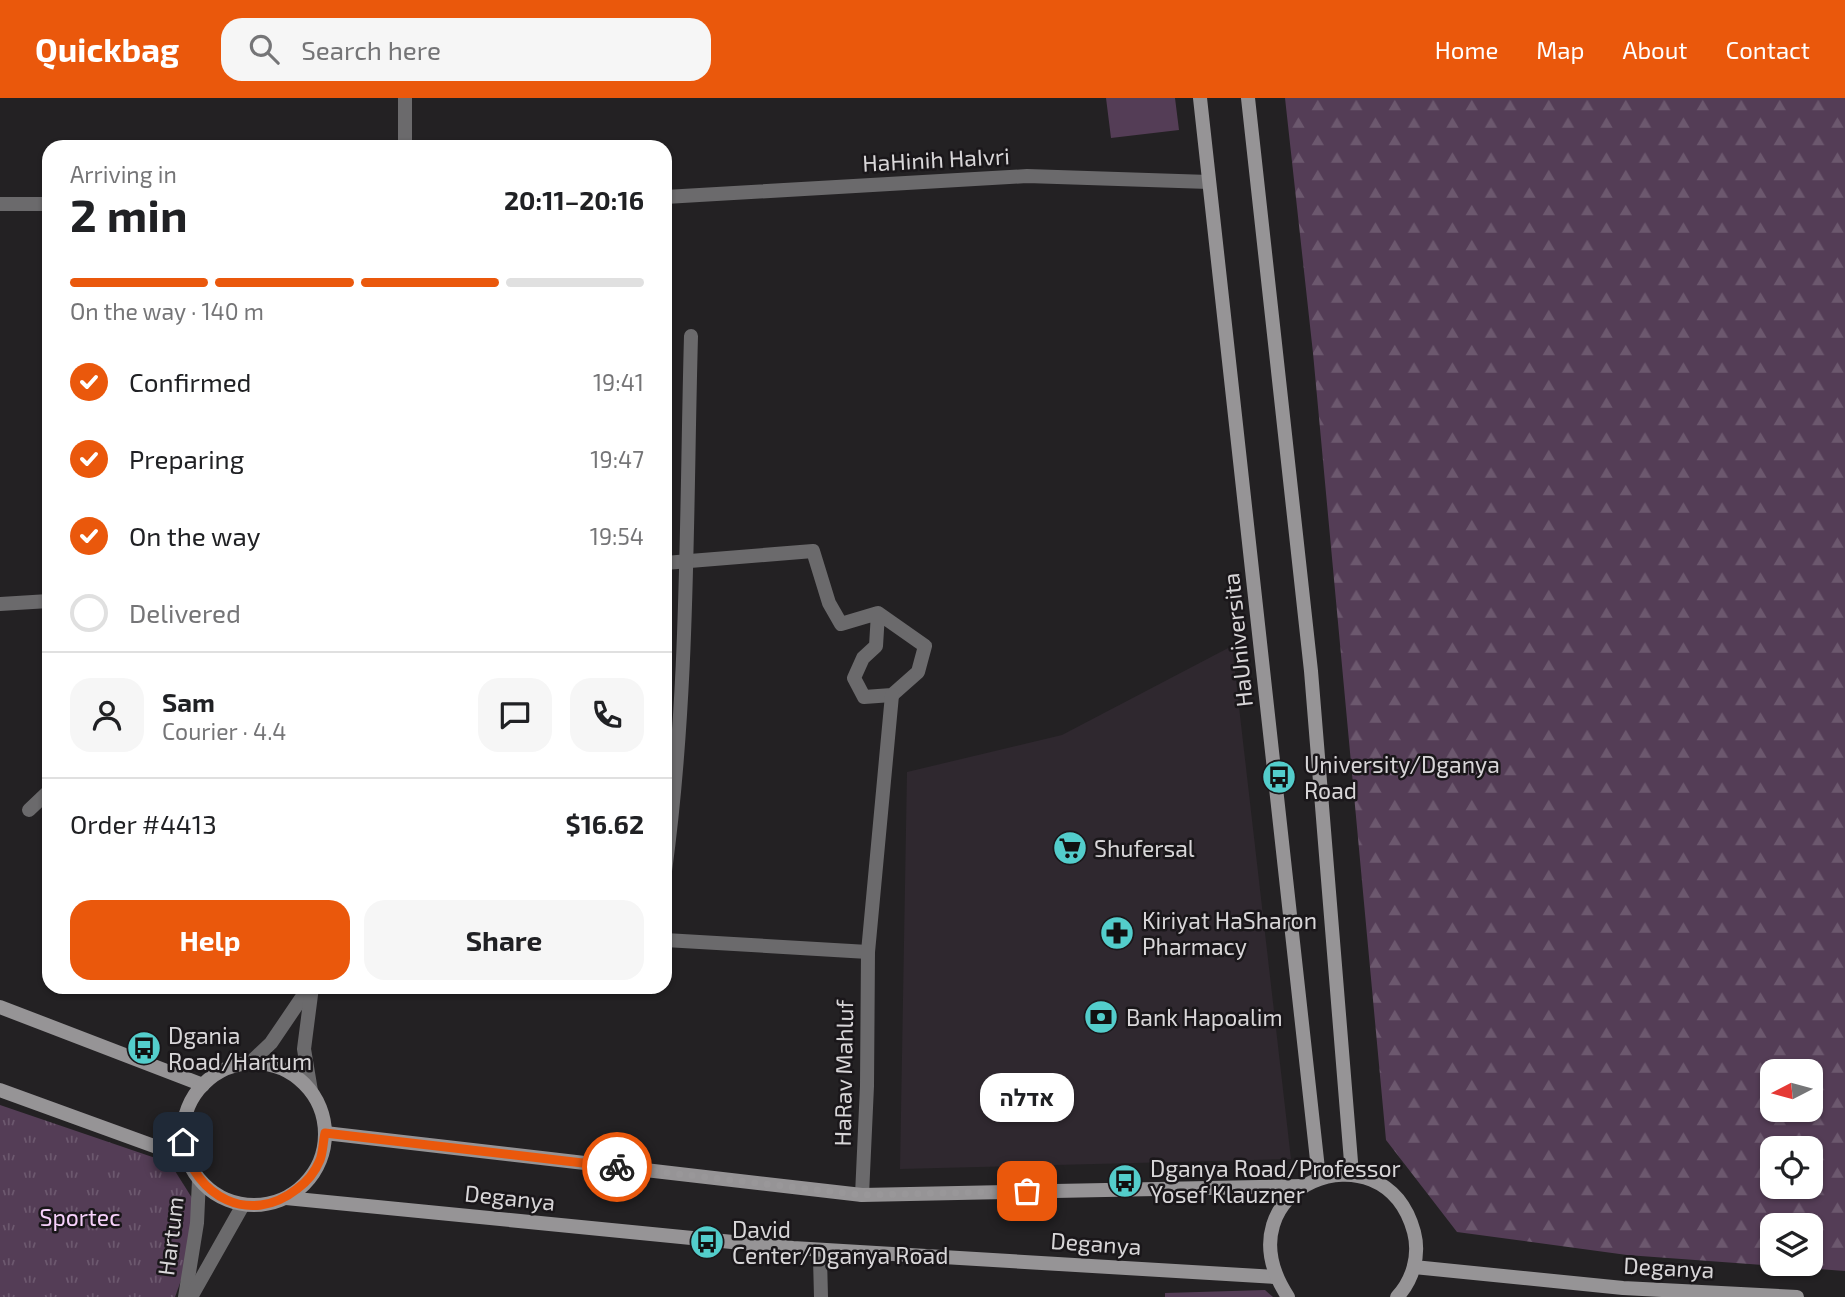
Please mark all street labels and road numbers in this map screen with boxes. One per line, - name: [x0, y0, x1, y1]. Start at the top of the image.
- street label: HaHinih HaIvri: [861, 141, 1011, 177]
- street label: HaUniversita: [1216, 572, 1258, 708]
- street label: HaRav Mahluf: [828, 998, 858, 1146]
- street label: Deganya: [463, 1178, 557, 1216]
- street label: Hartum: [151, 1195, 189, 1277]
- street label: Deganya: [1050, 1226, 1142, 1260]
- street label: Deganya: [1623, 1251, 1715, 1283]

